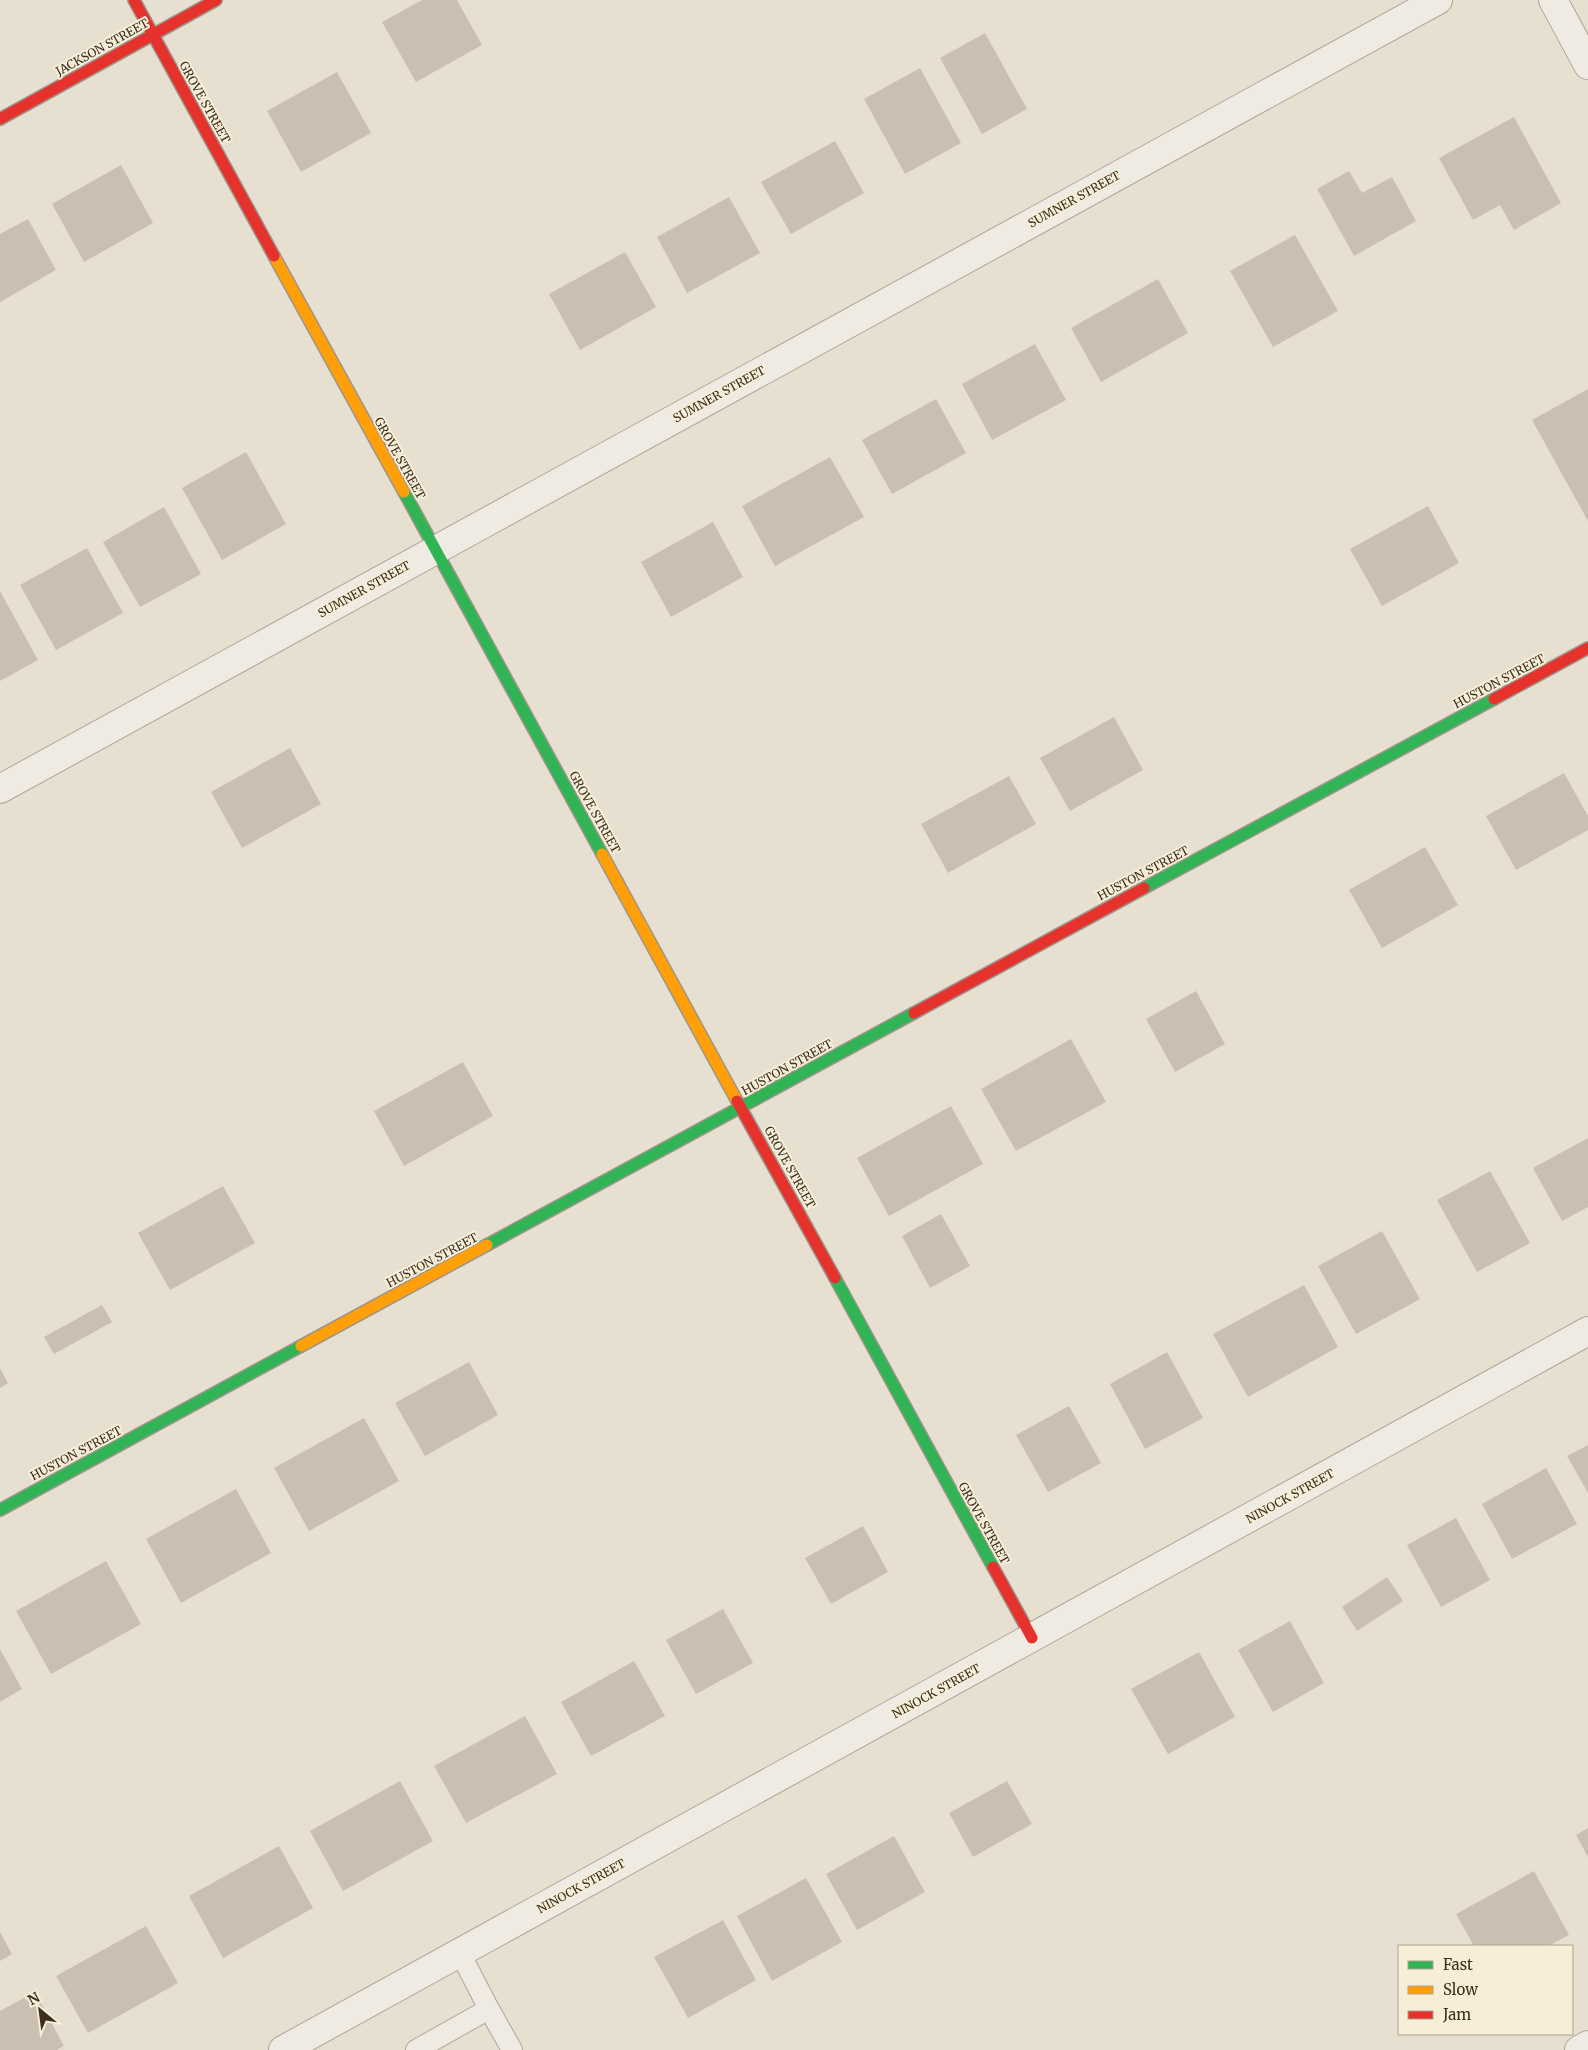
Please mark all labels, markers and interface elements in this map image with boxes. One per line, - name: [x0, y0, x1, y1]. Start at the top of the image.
- street label: JACKSON STREET: [52, 15, 152, 79]
- street label: GROVE STREET: [176, 58, 234, 146]
- street label: SUMNER STREET: [1025, 167, 1123, 231]
- street label: SUMNER STREET: [670, 362, 768, 426]
- street label: GROVE STREET: [371, 414, 429, 502]
- street label: SUMNER STREET: [315, 557, 413, 621]
- street label: HUSTON STREET: [1451, 650, 1548, 711]
- street label: GROVE STREET: [566, 768, 624, 856]
- street label: HUSTON STREET: [1095, 842, 1192, 903]
- street label: HUSTON STREET: [739, 1036, 836, 1098]
- street label: GROVE STREET: [761, 1123, 819, 1211]
- street label: HUSTON STREET: [384, 1229, 481, 1290]
- street label: HUSTON STREET: [28, 1422, 125, 1483]
- street label: NINOCK STREET: [1243, 1465, 1337, 1527]
- street label: GROVE STREET: [955, 1479, 1013, 1567]
- street label: NINOCK STREET: [889, 1660, 983, 1722]
- street label: NINOCK STREET: [534, 1855, 628, 1917]
- legend: [1398, 1945, 1573, 2035]
- text: Fast: [1443, 1955, 1473, 1974]
- text: Slow: [1443, 1980, 1478, 1999]
- north arrow: [15, 1985, 65, 2035]
- text: N: [24, 1988, 43, 2009]
- text: Jam: [1442, 2005, 1471, 2024]

